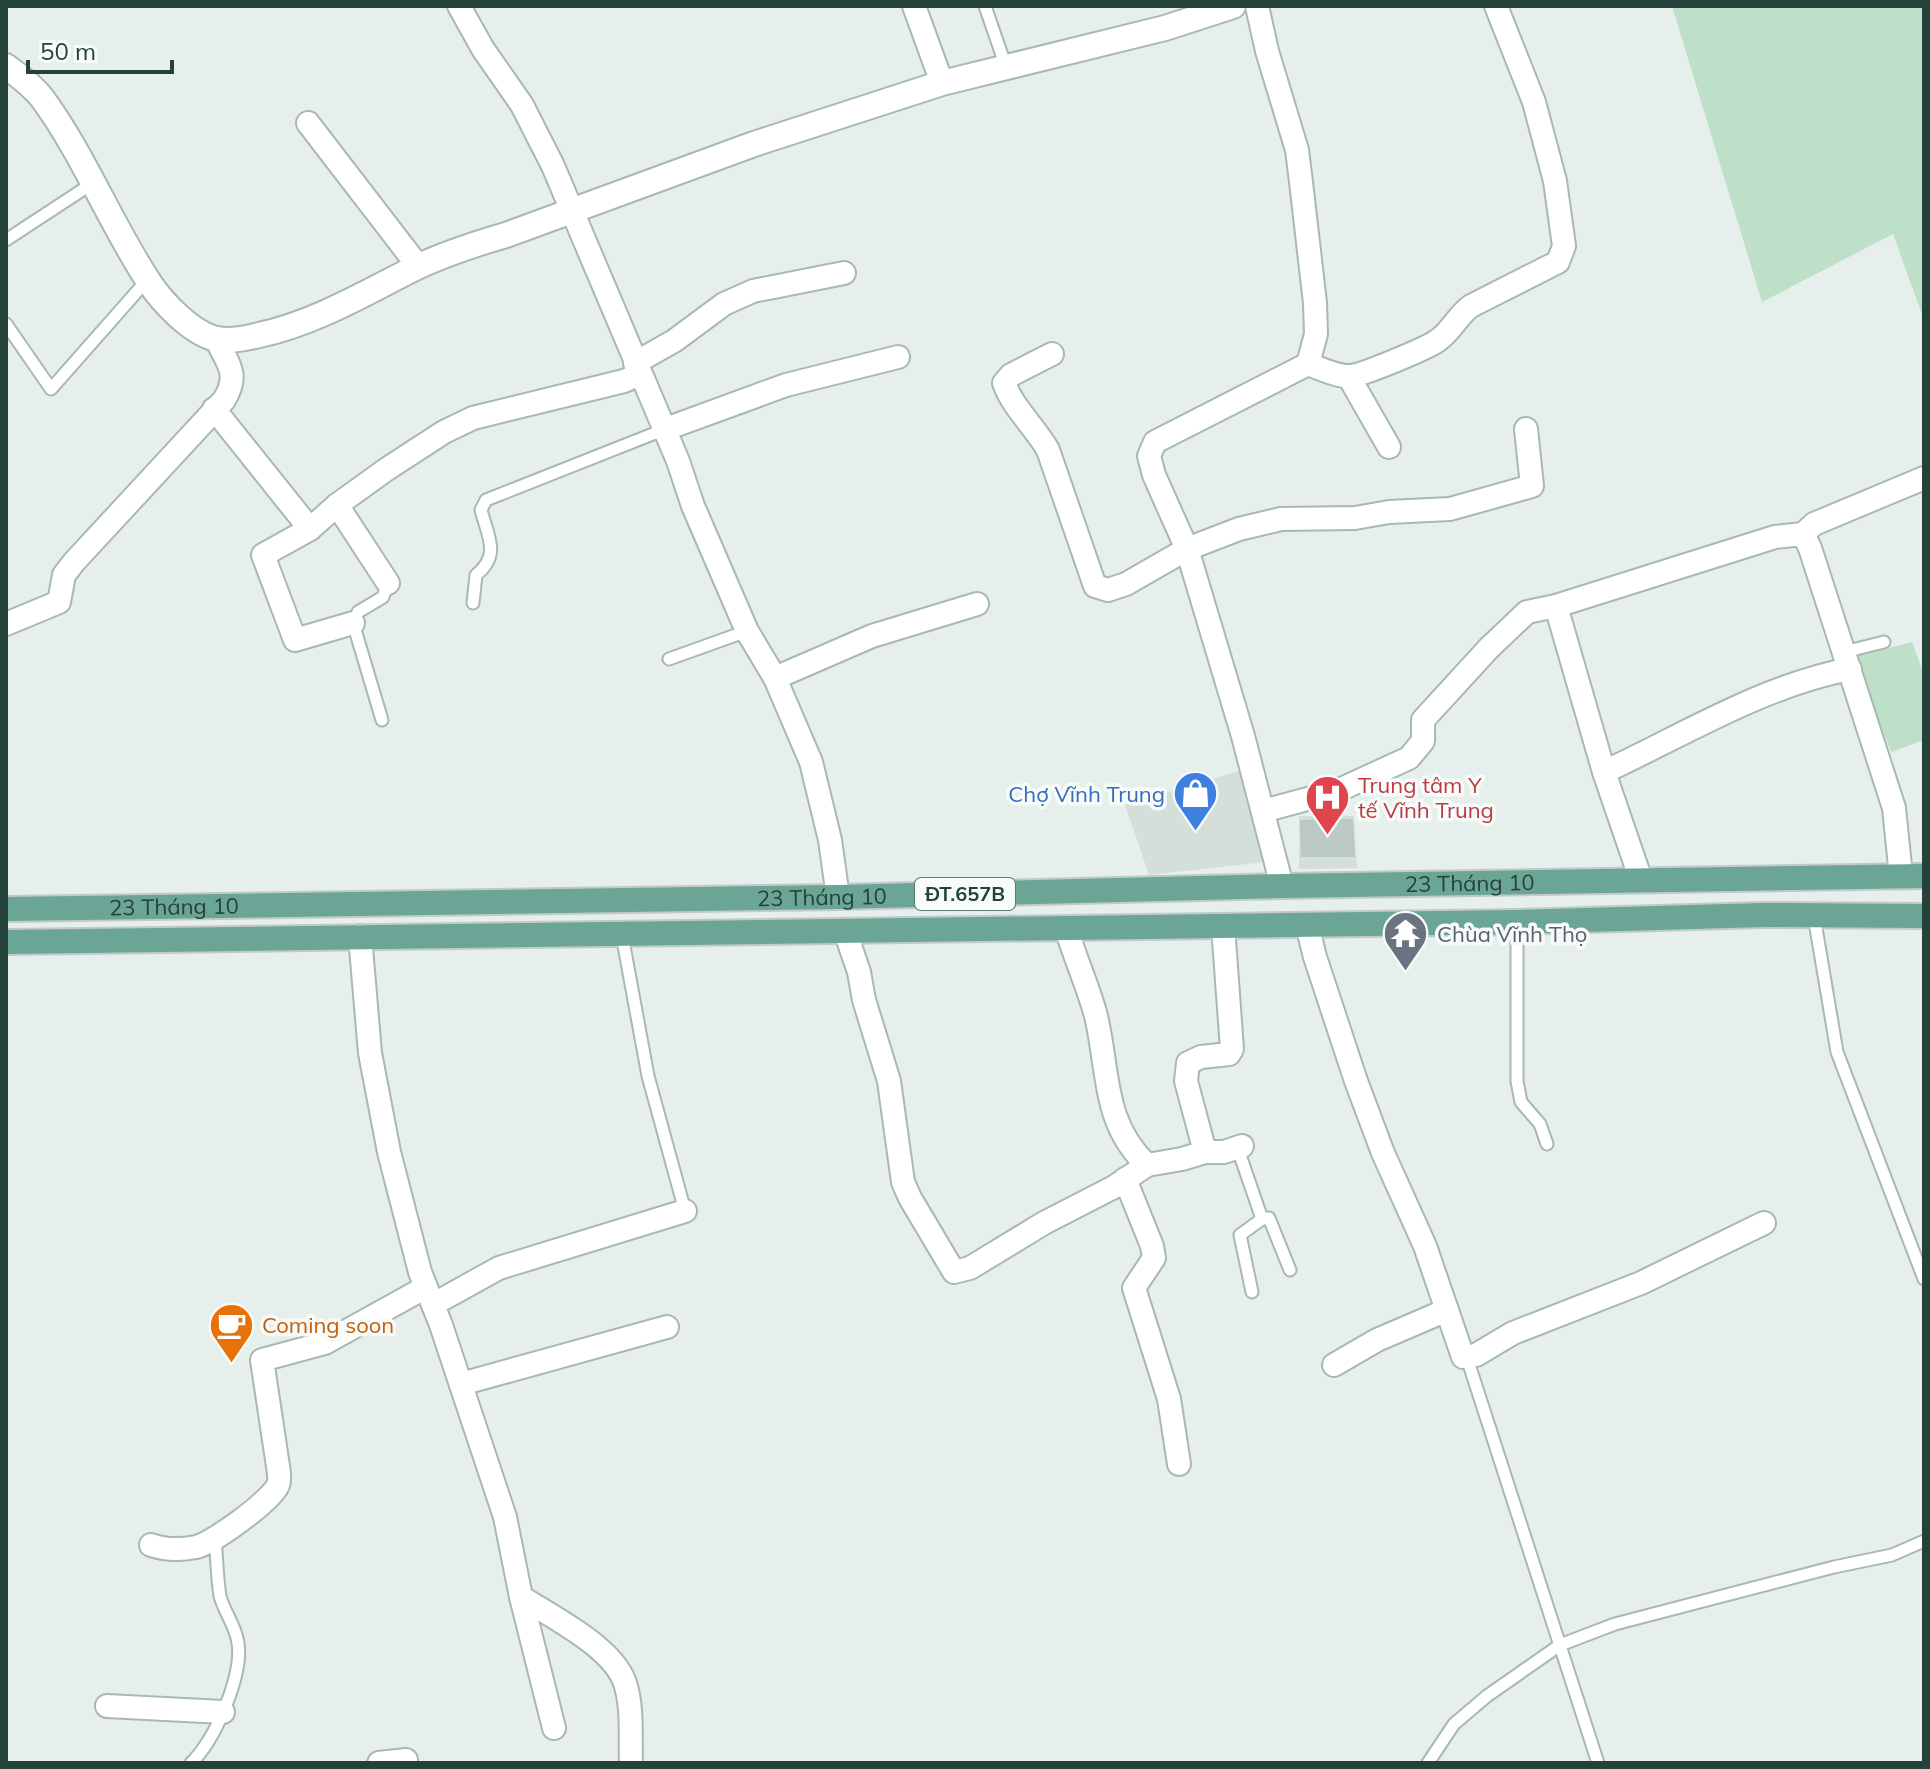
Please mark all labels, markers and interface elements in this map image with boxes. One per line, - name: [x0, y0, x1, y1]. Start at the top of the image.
- scale bar: [28, 24, 172, 74]
- text: 50 m: [40, 36, 96, 66]
- shop icon: Chợ Vĩnh Trung: [1172, 770, 1220, 833]
- place label: Trung tâm Y tế Vĩnh Trung: [1358, 771, 1494, 824]
- hospital icon: Trung tâm Y tế Vĩnh Trung: [1303, 774, 1351, 837]
- place label: Chợ Vĩnh Trung: [1008, 780, 1165, 808]
- street label: 23 Tháng 10: [1405, 868, 1535, 898]
- road number: ĐT.657B: [915, 878, 1015, 910]
- street label: 23 Tháng 10: [757, 882, 887, 912]
- street label: 23 Tháng 10: [109, 892, 239, 922]
- temple icon: Chùa Vĩnh Thọ: [1382, 910, 1430, 973]
- place label: Chùa Vĩnh Thọ: [1437, 920, 1587, 948]
- cafe icon: Coming soon: [207, 1301, 255, 1364]
- place label: Coming soon: [262, 1311, 394, 1339]

